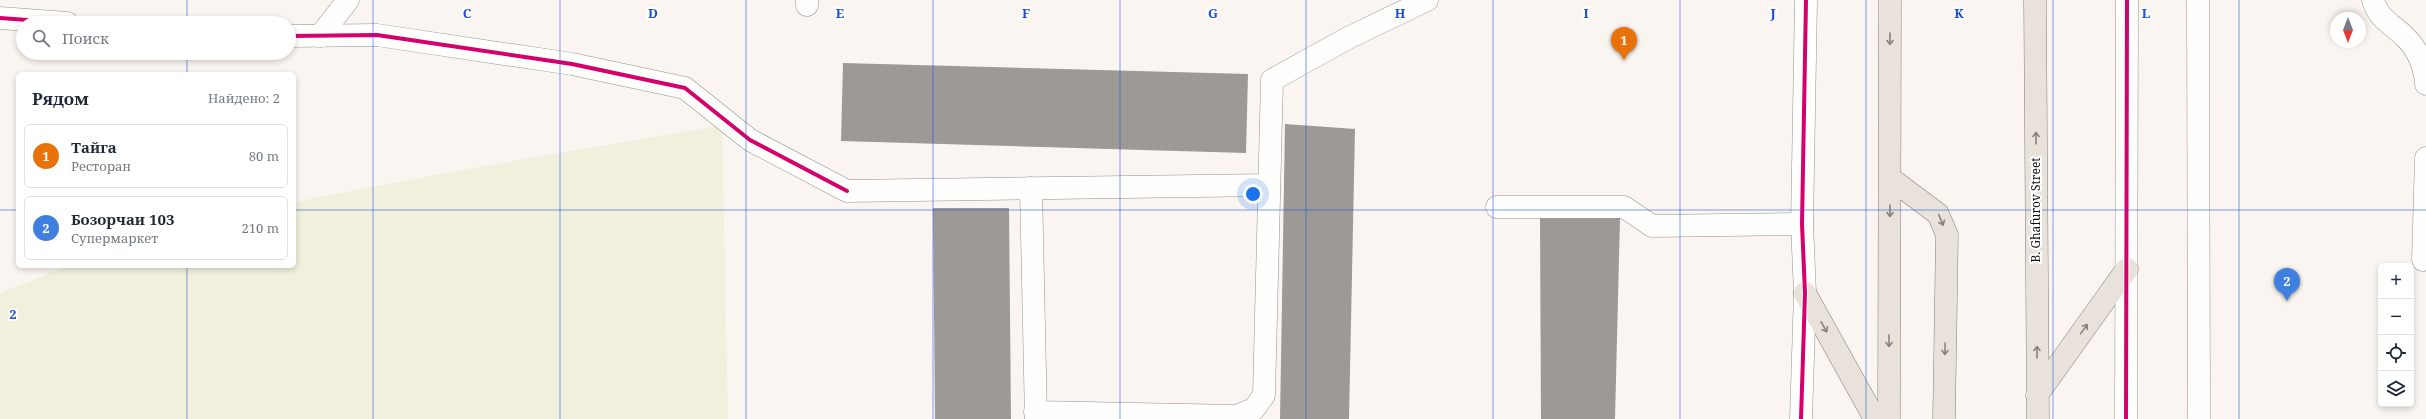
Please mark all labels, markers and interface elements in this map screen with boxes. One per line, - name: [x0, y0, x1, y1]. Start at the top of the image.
- text: C: [463, 4, 472, 22]
- text: D: [648, 4, 658, 22]
- text: E: [836, 4, 845, 22]
- text: F: [1022, 4, 1030, 22]
- text: G: [1208, 4, 1218, 22]
- text: H: [1395, 4, 1406, 22]
- text: I: [1583, 4, 1589, 22]
- text: J: [1769, 4, 1776, 22]
- text: K: [1954, 4, 1964, 22]
- text: L: [2142, 4, 2151, 22]
- north arrow: [2330, 12, 2366, 48]
- search box: [16, 16, 296, 60]
- icon: search: [30, 27, 52, 49]
- pin: 1: [1611, 27, 1637, 60]
- text: Поиск: [62, 28, 109, 48]
- one-way arrow: [1886, 32, 1894, 45]
- text: Рядом: [32, 87, 89, 110]
- text: Найдено: 2: [208, 89, 280, 107]
- one-way arrow: [2032, 132, 2040, 145]
- text: Тайга: [71, 137, 117, 157]
- text: 1: [42, 147, 50, 165]
- text: 80 m: [249, 147, 279, 165]
- text: Ресторан: [71, 157, 131, 175]
- street label: B. Ghafurov Street: [2027, 157, 2044, 263]
- your location: [1243, 184, 1263, 204]
- one-way arrow: [1886, 204, 1894, 217]
- text: Бозорчаи 103: [71, 209, 174, 229]
- one-way arrow: [1937, 214, 1945, 226]
- text: 2: [42, 219, 50, 237]
- text: 210 m: [242, 219, 279, 237]
- text: Супермаркет: [71, 229, 158, 247]
- map controls: [2378, 263, 2414, 407]
- button: +: [2378, 263, 2414, 299]
- pin: 2: [2274, 268, 2300, 301]
- button: −: [2378, 299, 2414, 335]
- text: 2: [9, 305, 17, 323]
- one-way arrow: [1820, 321, 1828, 333]
- one-way arrow: [2080, 323, 2088, 334]
- one-way arrow: [1885, 334, 1893, 347]
- button: locate: [2378, 335, 2414, 371]
- one-way arrow: [1941, 342, 1949, 355]
- one-way arrow: [2033, 346, 2041, 359]
- button: layers: [2378, 371, 2414, 407]

